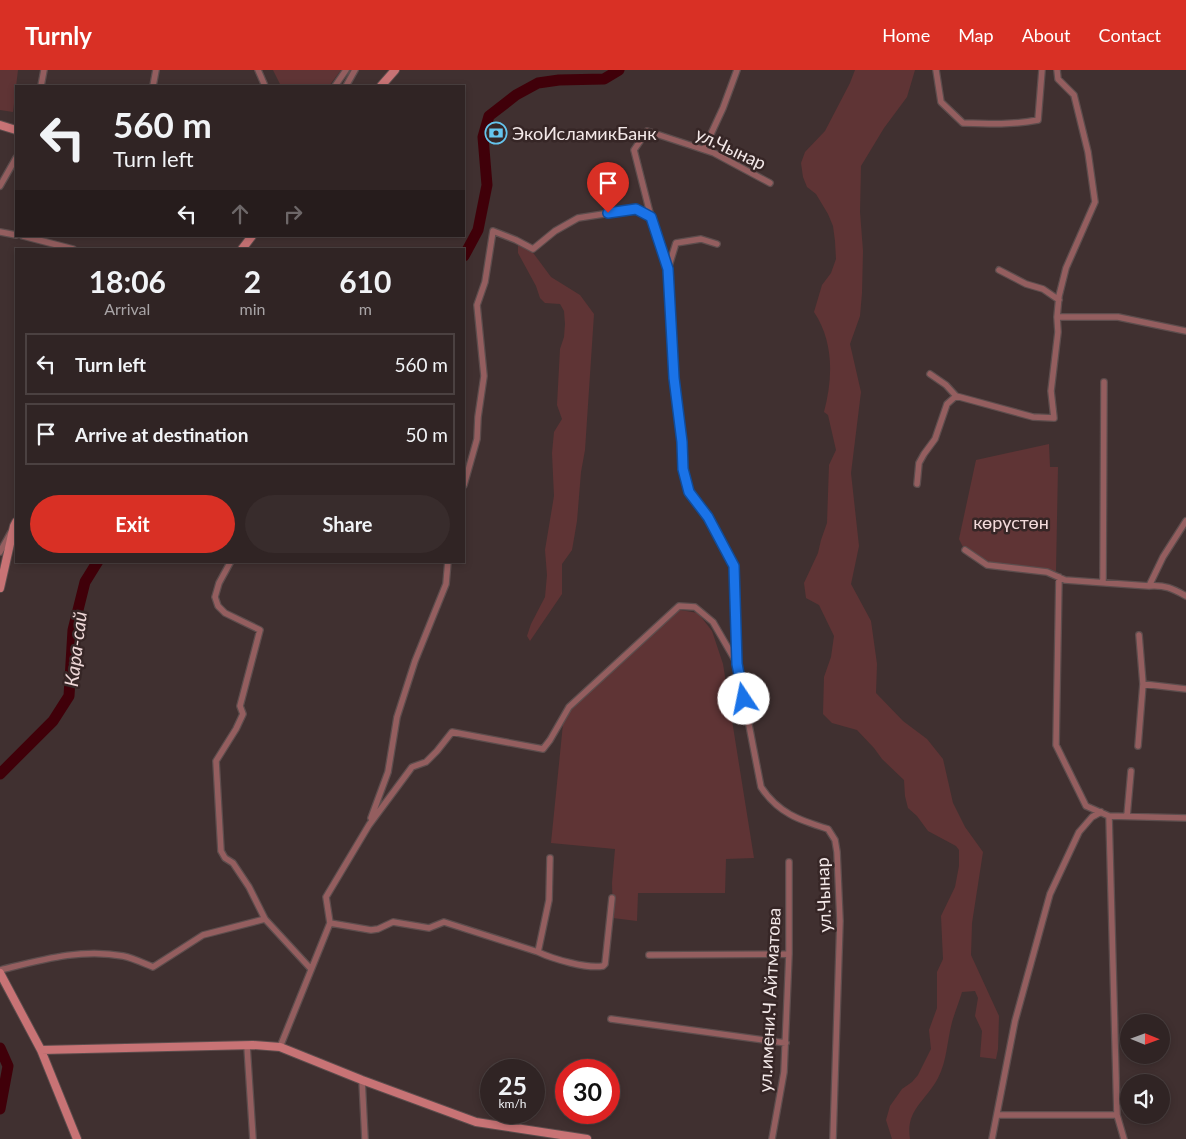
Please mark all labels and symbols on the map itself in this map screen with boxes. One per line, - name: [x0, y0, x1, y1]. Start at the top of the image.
- bank icon: ЭкоИсламикБанк: [484, 121, 508, 145]
- place label: ЭкоИсламикБанк: [512, 122, 657, 144]
- street label: ул.Чынар: [692, 122, 770, 174]
- pin: [587, 162, 629, 213]
- park label: көрүстөн: [973, 511, 1049, 533]
- water label: Кара-сай: [59, 610, 91, 688]
- position arrow: [717, 672, 769, 724]
- street label: ул.Чынар: [811, 857, 835, 933]
- street label: ул.имени.Ч Айтматова: [753, 907, 785, 1093]
- north arrow: [1120, 1014, 1170, 1064]
- speed limit sign: 30: [555, 1059, 620, 1124]

